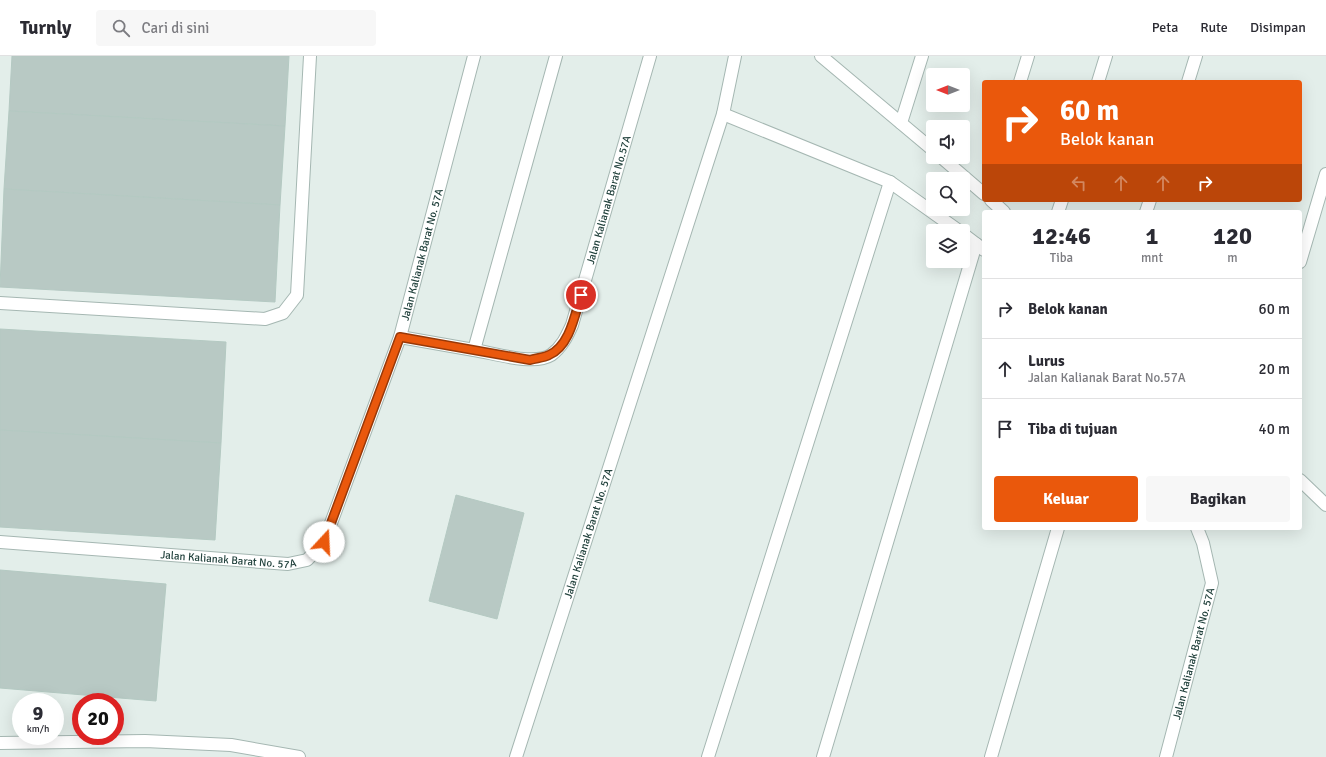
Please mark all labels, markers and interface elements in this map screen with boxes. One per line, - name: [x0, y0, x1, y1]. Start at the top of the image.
- search box: [96, 10, 376, 46]
- text: Turnly: [20, 16, 72, 40]
- icon: search: [110, 17, 132, 39]
- text: Cari di sini: [142, 19, 209, 37]
- text: Peta: [1152, 19, 1178, 36]
- text: Rute: [1200, 19, 1228, 36]
- text: Disimpan: [1250, 19, 1306, 36]
- north arrow: [926, 68, 970, 112]
- map controls: [926, 68, 970, 268]
- text: 60 m: [1060, 94, 1119, 128]
- icon: right: [994, 96, 1046, 148]
- button: sound: [926, 120, 970, 164]
- text: Belok kanan: [1060, 128, 1154, 150]
- street label: Jalan Kalianak Barat No.57A: [583, 134, 633, 266]
- button: search: [926, 172, 970, 216]
- icon: left: [1068, 172, 1090, 194]
- icon: ahead: [1110, 172, 1132, 194]
- icon: ahead: [1152, 172, 1174, 194]
- icon: right: [1194, 172, 1216, 194]
- street label: Jalan Kalianak Barat No. 57A: [398, 187, 445, 322]
- text: 12:46: [1032, 221, 1091, 251]
- text: 1: [1146, 221, 1158, 251]
- text: 120: [1213, 221, 1252, 251]
- button: layers: [926, 224, 970, 268]
- text: Tiba: [1050, 250, 1073, 266]
- text: mnt: [1141, 250, 1163, 266]
- text: m: [1227, 250, 1238, 266]
- pin: [564, 278, 598, 312]
- icon: arrive: [570, 284, 592, 306]
- icon: right: [994, 298, 1016, 320]
- text: Belok kanan: [1028, 300, 1108, 318]
- text: 60 m: [1259, 300, 1290, 318]
- text: Lurus: [1028, 352, 1065, 370]
- icon: ahead: [994, 358, 1016, 380]
- text: 20 m: [1259, 360, 1290, 378]
- text: Jalan Kalianak Barat No.57A: [1028, 370, 1186, 386]
- icon: arrive: [994, 418, 1016, 440]
- text: Tiba di tujuan: [1028, 420, 1118, 438]
- text: 40 m: [1259, 420, 1290, 438]
- street label: Jalan Kalianak Barat No. 57A: [561, 466, 615, 600]
- button: Keluar: [994, 476, 1138, 522]
- button: Bagikan: [1146, 476, 1290, 522]
- position arrow: [303, 521, 345, 563]
- street label: Jalan Kalianak Barat No. 57A: [160, 548, 298, 571]
- street label: Jalan Kalianak Barat No. 57A: [1170, 586, 1217, 721]
- speed limit sign: 20: [72, 693, 124, 745]
- text: 9: [33, 701, 43, 726]
- text: km/h: [27, 723, 49, 735]

